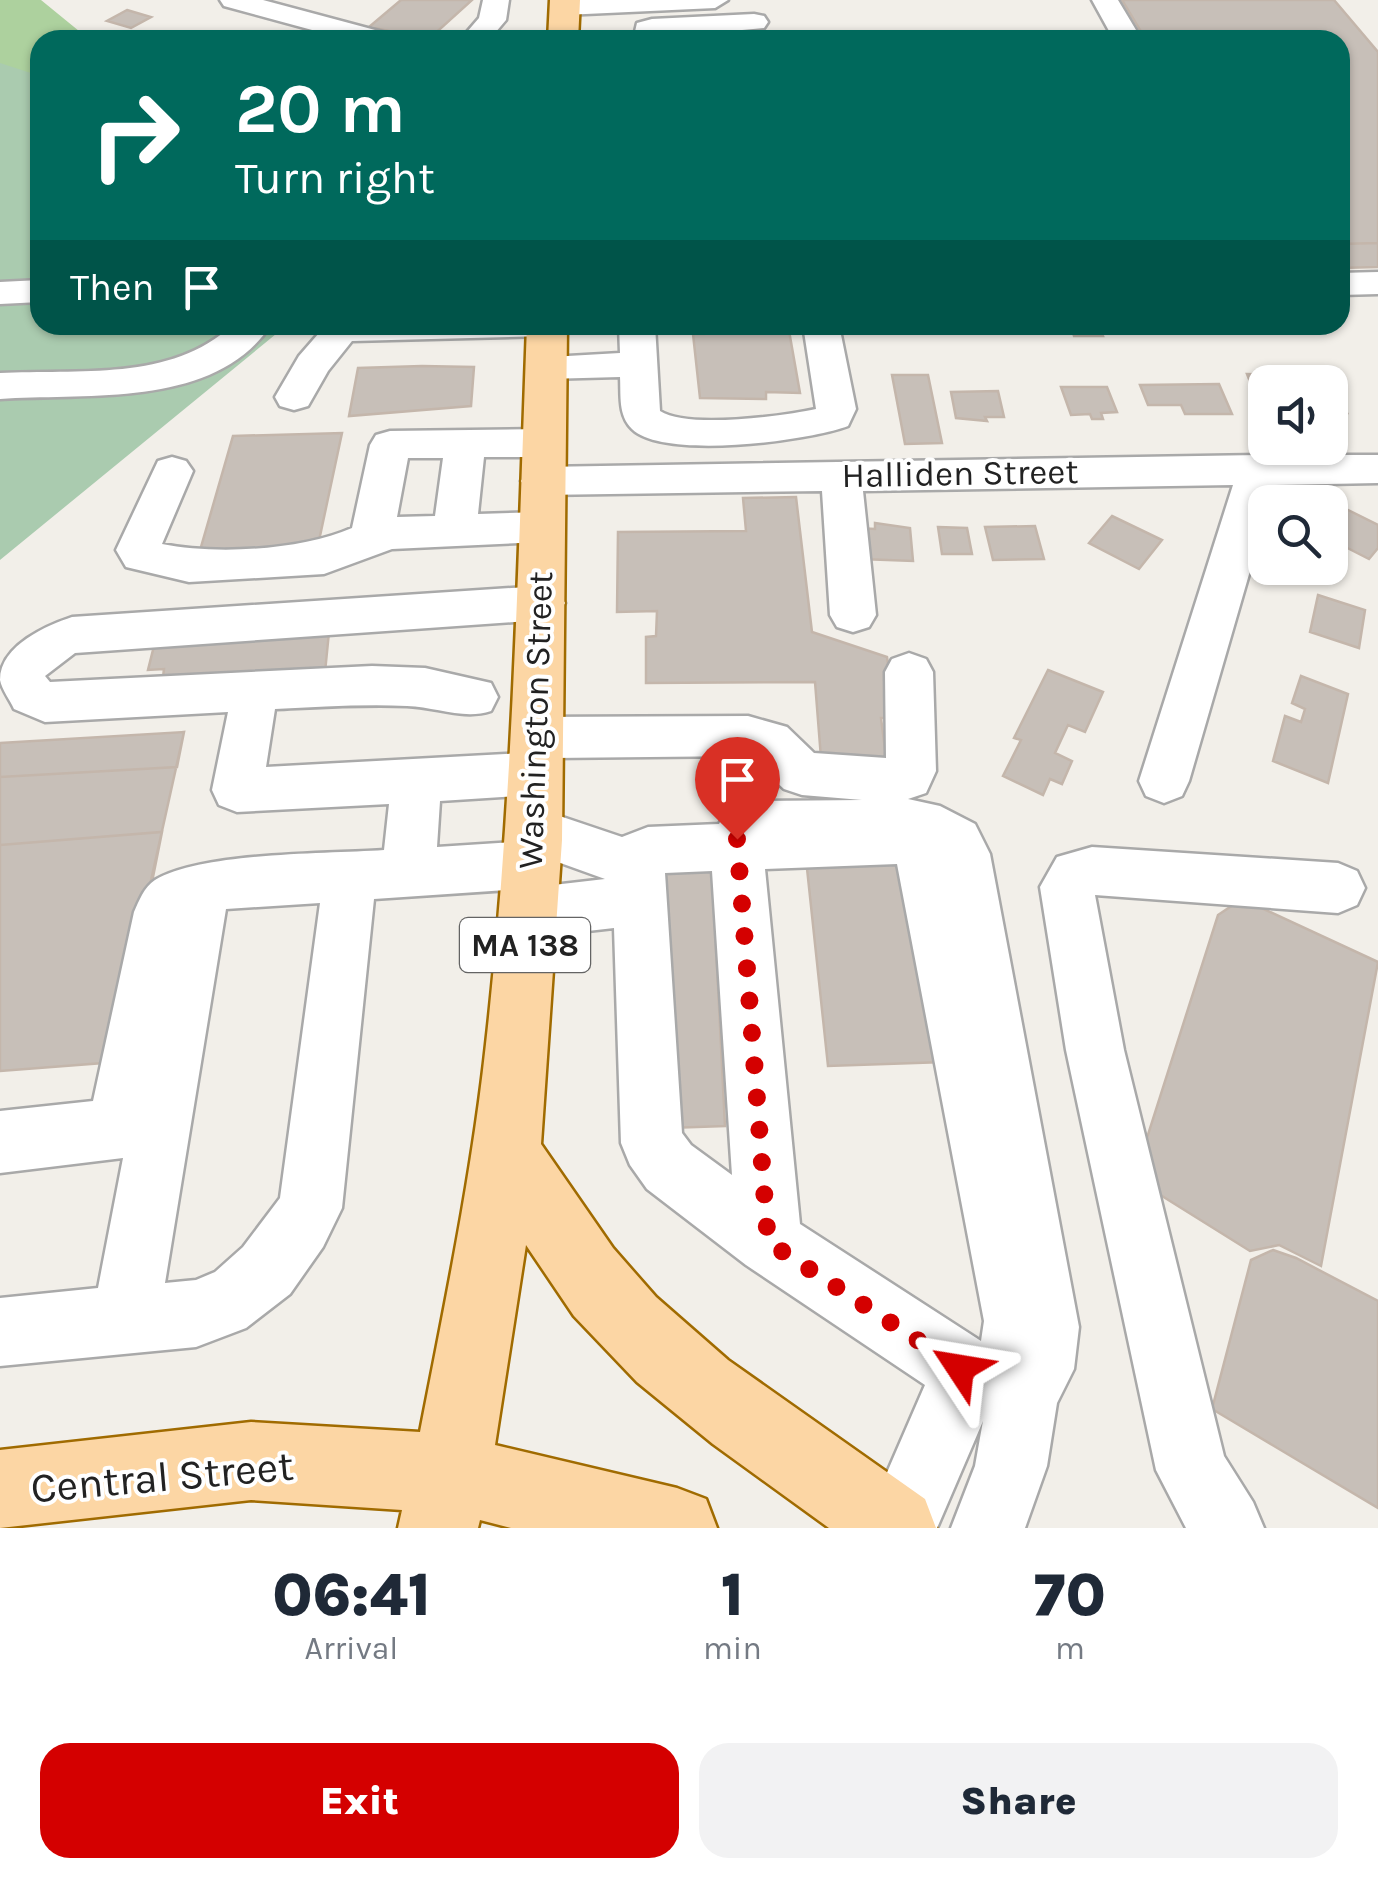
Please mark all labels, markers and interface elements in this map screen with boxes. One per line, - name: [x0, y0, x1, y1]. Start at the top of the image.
- text: 20 m: [235, 68, 406, 150]
- icon: right: [70, 70, 200, 200]
- text: Turn right: [235, 152, 435, 204]
- icon: arrive: [174, 260, 229, 315]
- text: Then: [70, 265, 154, 310]
- map controls: [1248, 365, 1348, 585]
- button: sound: [1248, 365, 1348, 465]
- street label: Halliden Street: [841, 451, 1079, 496]
- button: search: [1248, 485, 1348, 585]
- street label: Washington Street: [510, 570, 561, 870]
- pin: [695, 737, 780, 840]
- icon: arrive: [710, 752, 765, 807]
- road number: MA 138: [460, 918, 590, 972]
- position arrow: [908, 1316, 1012, 1420]
- street label: Central Street: [29, 1441, 296, 1513]
- text: 06:41: [272, 1560, 431, 1630]
- text: 1: [721, 1560, 744, 1630]
- text: 70: [1034, 1560, 1106, 1630]
- text: Arrival: [305, 1630, 398, 1667]
- text: min: [703, 1630, 762, 1667]
- text: m: [1055, 1630, 1085, 1667]
- button: Exit: [40, 1743, 679, 1858]
- button: Share: [699, 1743, 1338, 1858]

